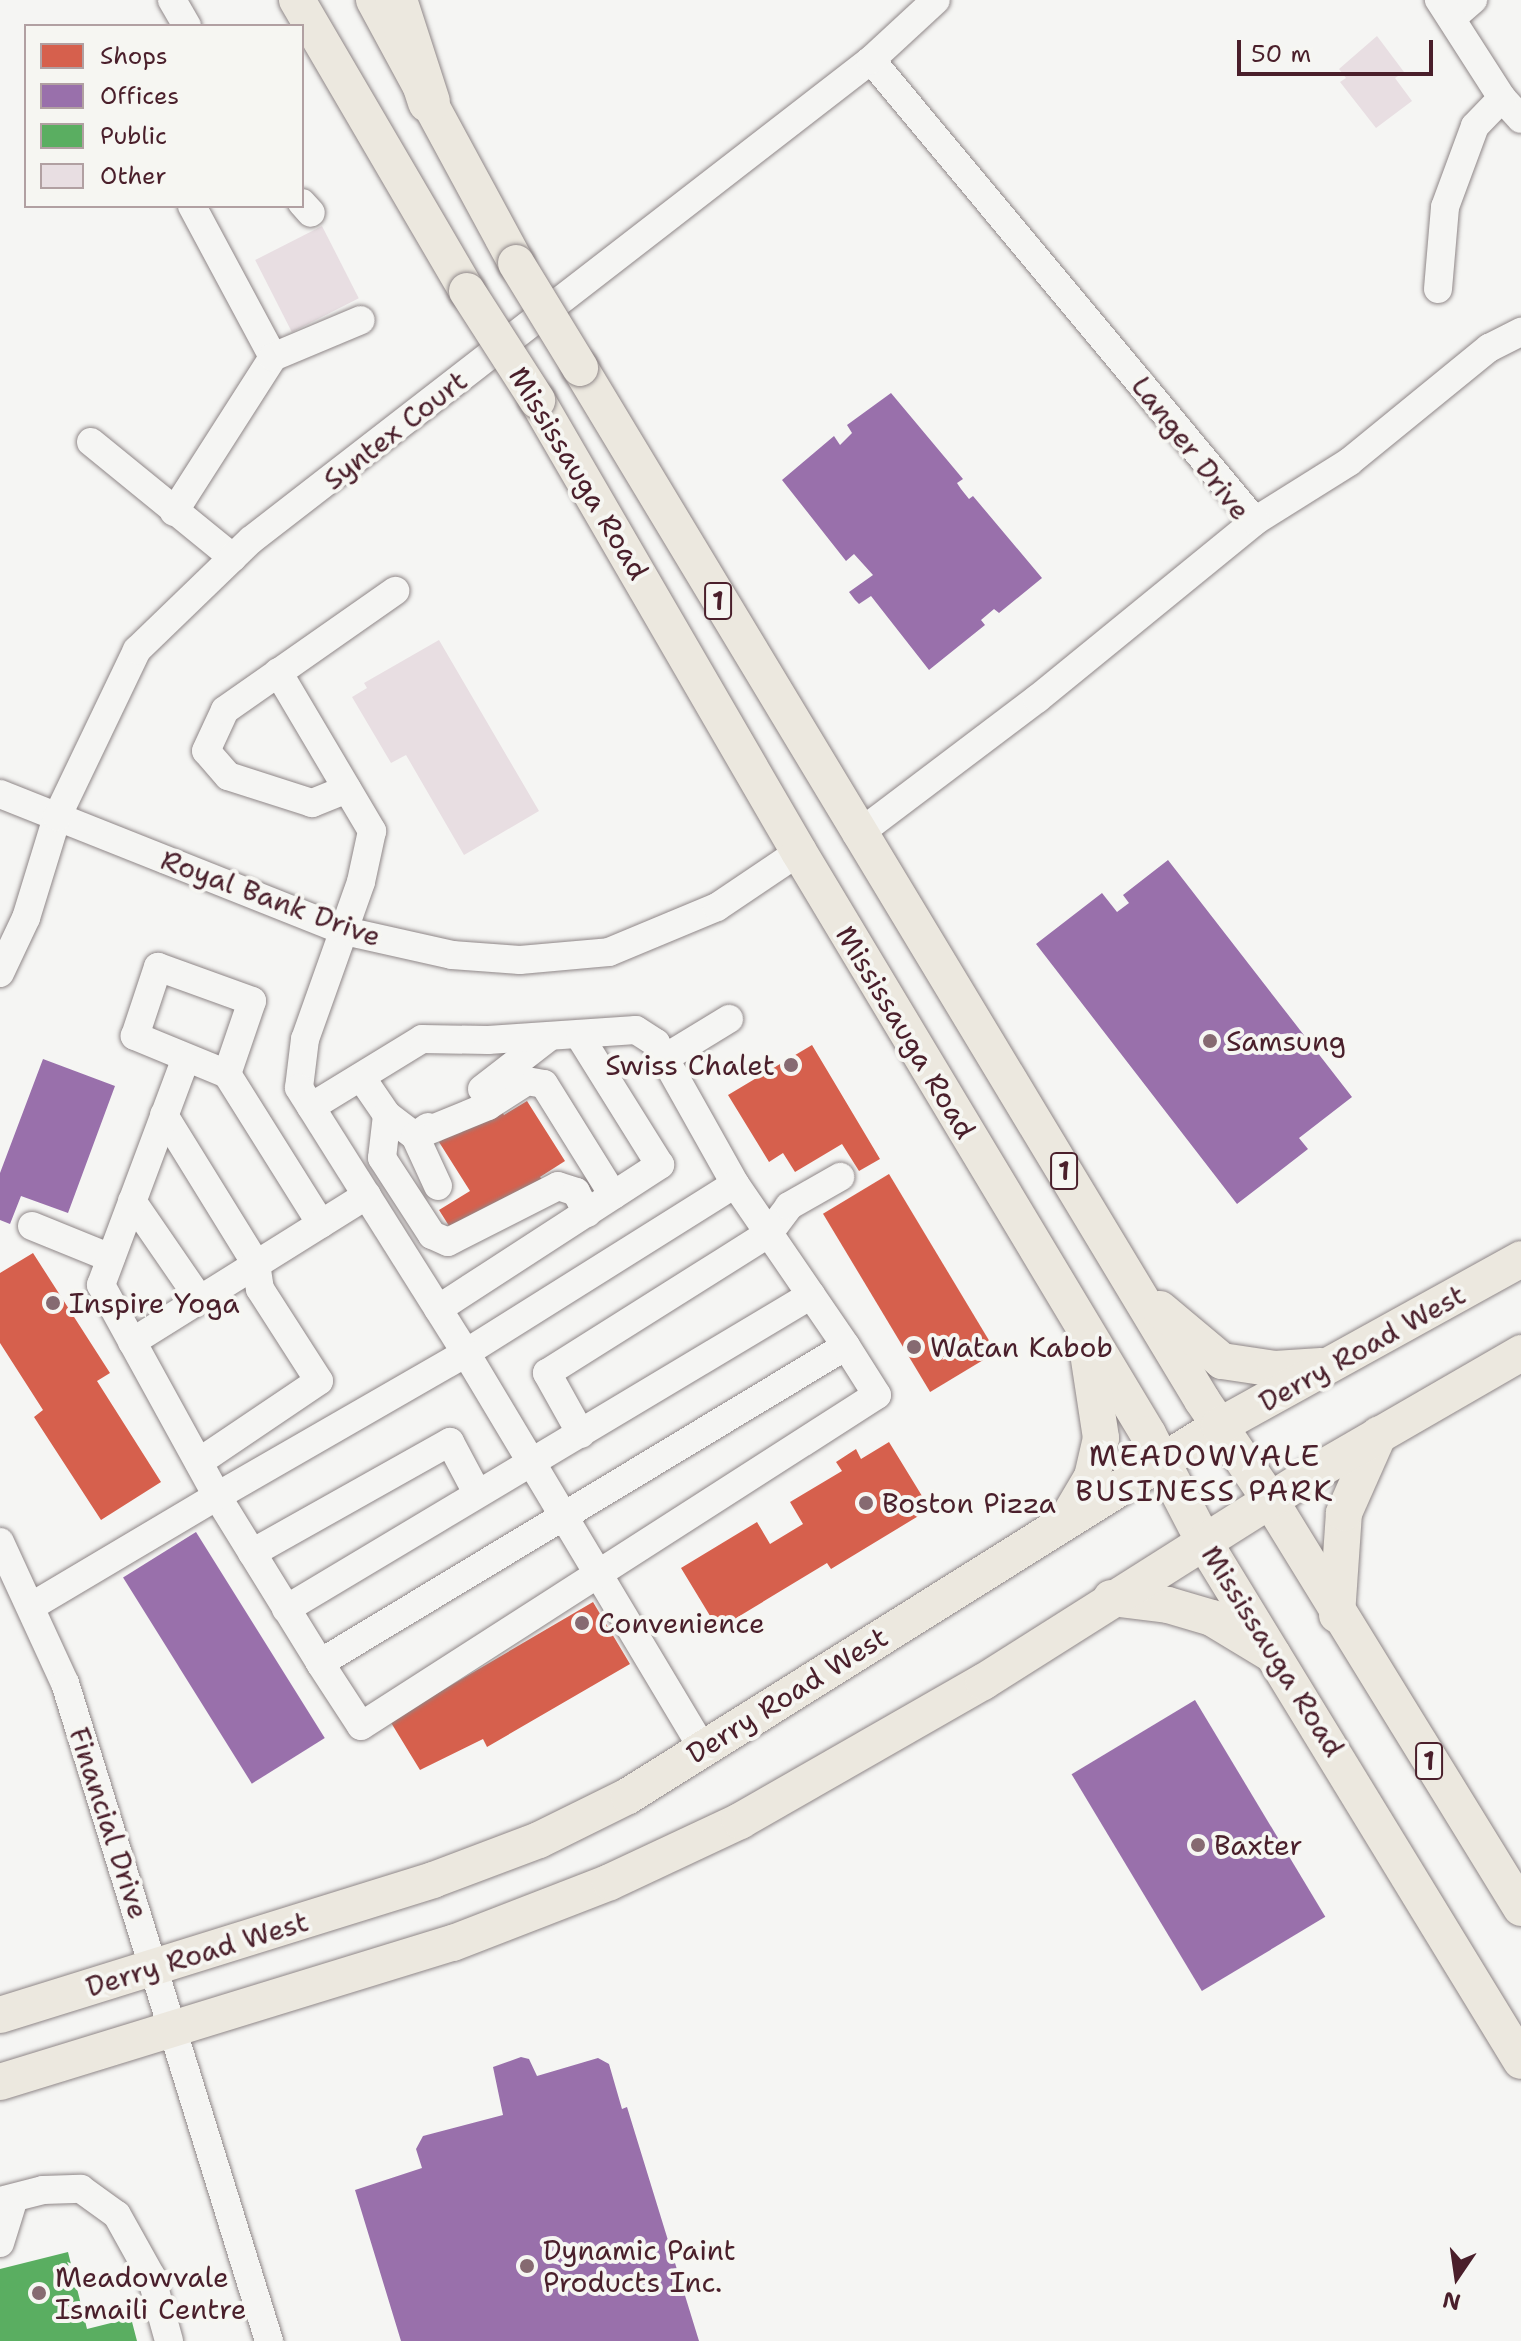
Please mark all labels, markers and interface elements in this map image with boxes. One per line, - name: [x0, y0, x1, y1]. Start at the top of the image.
- legend: [24, 24, 304, 208]
- scale bar: [1241, 24, 1437, 74]
- text: 50 m: [1251, 38, 1311, 70]
- text: Shops: [100, 40, 168, 72]
- text: Offices: [100, 80, 179, 112]
- text: Public: [100, 120, 167, 152]
- text: Other: [100, 160, 167, 192]
- street label: Mississauga Road: [502, 361, 656, 585]
- street label: Syntex Court: [316, 363, 474, 497]
- street label: Langer Drive: [1124, 369, 1258, 527]
- road number: 1: [704, 579, 732, 623]
- street label: Royal Bank Drive: [156, 843, 386, 953]
- street label: Mississauga Road: [829, 920, 983, 1144]
- place label: Samsung: [1226, 1024, 1346, 1058]
- marker: Samsung: [1201, 1032, 1219, 1050]
- place label: Swiss Chalet: [605, 1048, 775, 1082]
- marker: Swiss Chalet: [782, 1056, 800, 1074]
- road number: 1: [1050, 1149, 1078, 1193]
- street label: Derry Road West: [1253, 1277, 1471, 1419]
- place label: Inspire Yoga: [69, 1286, 240, 1320]
- marker: Inspire Yoga: [44, 1294, 62, 1312]
- place label: Watan Kabob: [930, 1330, 1113, 1364]
- marker: Watan Kabob: [905, 1338, 923, 1356]
- district label: MEADOWVALE BUSINESS PARK: [1075, 1438, 1335, 1508]
- place label: Boston Pizza: [882, 1486, 1056, 1520]
- marker: Boston Pizza: [857, 1494, 875, 1512]
- street label: Mississauga Road: [1195, 1539, 1351, 1763]
- place label: Convenience: [598, 1606, 765, 1640]
- marker: Convenience: [573, 1614, 591, 1632]
- street label: Derry Road West: [680, 1620, 894, 1770]
- street label: Financial Drive: [62, 1723, 156, 1923]
- road number: 1: [1415, 1739, 1443, 1783]
- place label: Baxter: [1214, 1828, 1303, 1862]
- marker: Baxter: [1189, 1836, 1207, 1854]
- street label: Derry Road West: [82, 1904, 312, 2004]
- place label: Dynamic Paint Products Inc.: [543, 2233, 736, 2299]
- north arrow: [1417, 2237, 1497, 2317]
- marker: Dynamic Paint Products Inc.: [518, 2257, 536, 2275]
- place label: Meadowvale Ismaili Centre: [55, 2260, 247, 2326]
- marker: Meadowvale Ismaili Centre: [30, 2284, 48, 2302]
- text: N: [1440, 2285, 1463, 2317]

